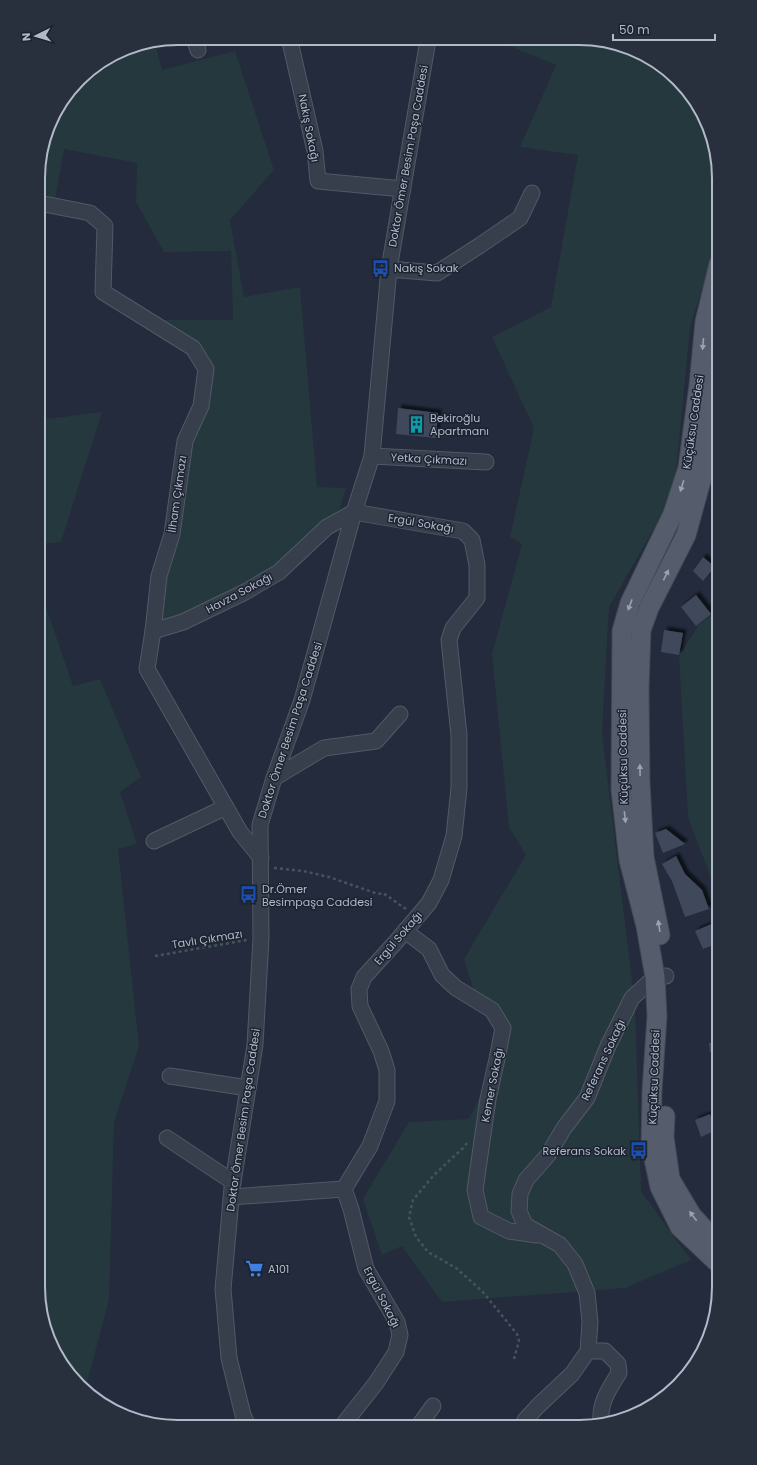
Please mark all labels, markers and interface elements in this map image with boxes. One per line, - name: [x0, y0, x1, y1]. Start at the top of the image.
- north arrow: [16, 16, 56, 56]
- scale bar: [613, 16, 715, 42]
- text: 50 m: [619, 21, 650, 38]
- text: N: [18, 32, 34, 42]
- street label: Doktor Ömer Besim Paşa Caddesi: [384, 63, 432, 248]
- street label: Nakış Sokağı: [295, 93, 323, 163]
- bus stop icon: Nakış Sokak: [371, 258, 391, 278]
- place label: Nakış Sokak: [394, 260, 459, 276]
- one-way arrow: [699, 337, 706, 350]
- street label: Küçüksu Caddesi: [678, 374, 708, 470]
- place label: Bekiroğlu Apartmanı: [430, 410, 489, 439]
- building icon: Bekiroğlu Apartmanı: [407, 414, 427, 434]
- street label: Yetka Çıkmazı: [390, 449, 468, 469]
- street label: İlham Çıkmazı: [164, 455, 190, 533]
- one-way arrow: [679, 480, 685, 492]
- street label: Ergül Sokağı: [387, 509, 455, 537]
- street label: Havza Sokağı: [203, 569, 275, 617]
- one-way arrow: [663, 570, 669, 581]
- one-way arrow: [627, 599, 633, 611]
- street label: Doktor Ömer Besim Paşa Caddesi: [254, 639, 326, 820]
- street label: Küçüksu Caddesi: [614, 709, 632, 805]
- one-way arrow: [637, 763, 643, 776]
- one-way arrow: [621, 811, 628, 823]
- place label: Dr.Ömer Besimpaşa Caddesi: [262, 881, 373, 910]
- bus stop icon: Dr.Ömer Besimpaşa Caddesi: [239, 885, 259, 905]
- street label: Ergül Sokağı: [370, 908, 426, 968]
- one-way arrow: [656, 920, 662, 932]
- street label: Tavlı Çıkmazı: [171, 926, 243, 952]
- street label: Referans Sokağı: [577, 1017, 629, 1103]
- street label: Doktor Ömer Besim Paşa Caddesi: [222, 1027, 264, 1213]
- street label: Küçüksu Caddesi: [644, 1029, 664, 1125]
- street label: Kemer Sokağı: [477, 1046, 507, 1124]
- bus stop icon: Referans Sokak: [629, 1141, 649, 1161]
- place label: Referans Sokak: [543, 1143, 626, 1159]
- one-way arrow: [689, 1211, 697, 1222]
- supermarket icon: A101: [245, 1259, 265, 1279]
- place label: A101: [268, 1261, 289, 1277]
- street label: Ergül Sokağı: [360, 1264, 404, 1330]

